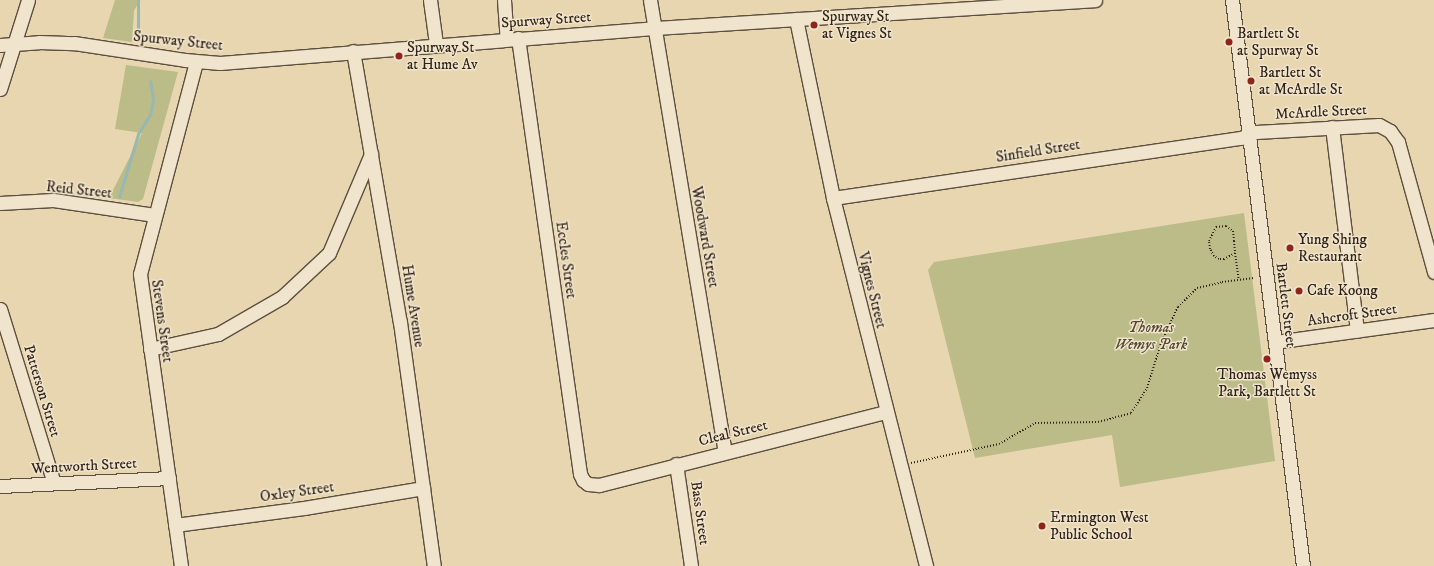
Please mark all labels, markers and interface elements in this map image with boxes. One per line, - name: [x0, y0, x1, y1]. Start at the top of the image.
- place label: Spurway St at Vignes St: [822, 7, 892, 42]
- street label: Spurway Street: [500, 8, 592, 32]
- marker: Spurway St at Vignes St: [809, 20, 819, 30]
- place label: Bartlett St at Spurway St: [1237, 24, 1319, 59]
- street label: Spurway Street: [132, 27, 224, 55]
- marker: Bartlett St at Spurway St: [1224, 37, 1234, 47]
- place label: Spurway St at Hume Av: [407, 38, 478, 73]
- marker: Spurway St at Hume Av: [394, 51, 404, 61]
- place label: Bartlett St at McArdle St: [1259, 63, 1342, 98]
- marker: Bartlett St at McArdle St: [1246, 76, 1256, 86]
- street label: McArdle Street: [1275, 101, 1367, 123]
- street label: Sinfield Street: [995, 135, 1081, 167]
- street label: Reid Street: [45, 178, 113, 202]
- street label: Woodward Street: [687, 185, 723, 289]
- street label: Eccles Street: [552, 220, 580, 300]
- place label: Yung Shing Restaurant: [1298, 230, 1367, 265]
- marker: Yung Shing Restaurant: [1285, 243, 1295, 253]
- street label: Vignes Street: [854, 250, 890, 330]
- street label: Bartlett Street: [1272, 262, 1300, 348]
- street label: Hume Avenue: [398, 263, 428, 349]
- street label: Stevens Street: [147, 279, 177, 363]
- place label: Cafe Koong: [1307, 282, 1378, 300]
- marker: Cafe Koong: [1294, 286, 1304, 296]
- street label: Ashcroft Street: [1306, 300, 1398, 330]
- park label: Thomas Wemys Park: [1115, 318, 1187, 353]
- street label: Patterson Street: [19, 343, 65, 439]
- marker: Thomas Wemyss Park, Bartlett St: [1262, 354, 1272, 364]
- place label: Thomas Wemyss Park, Bartlett St: [1217, 365, 1317, 400]
- street label: Cleal Street: [697, 416, 769, 450]
- street label: Wentworth Street: [31, 454, 137, 478]
- street label: Oxley Street: [259, 478, 335, 506]
- street label: Bass Street: [687, 480, 713, 546]
- place label: Ermington West Public School: [1050, 508, 1149, 543]
- marker: Ermington West Public School: [1037, 521, 1047, 531]

